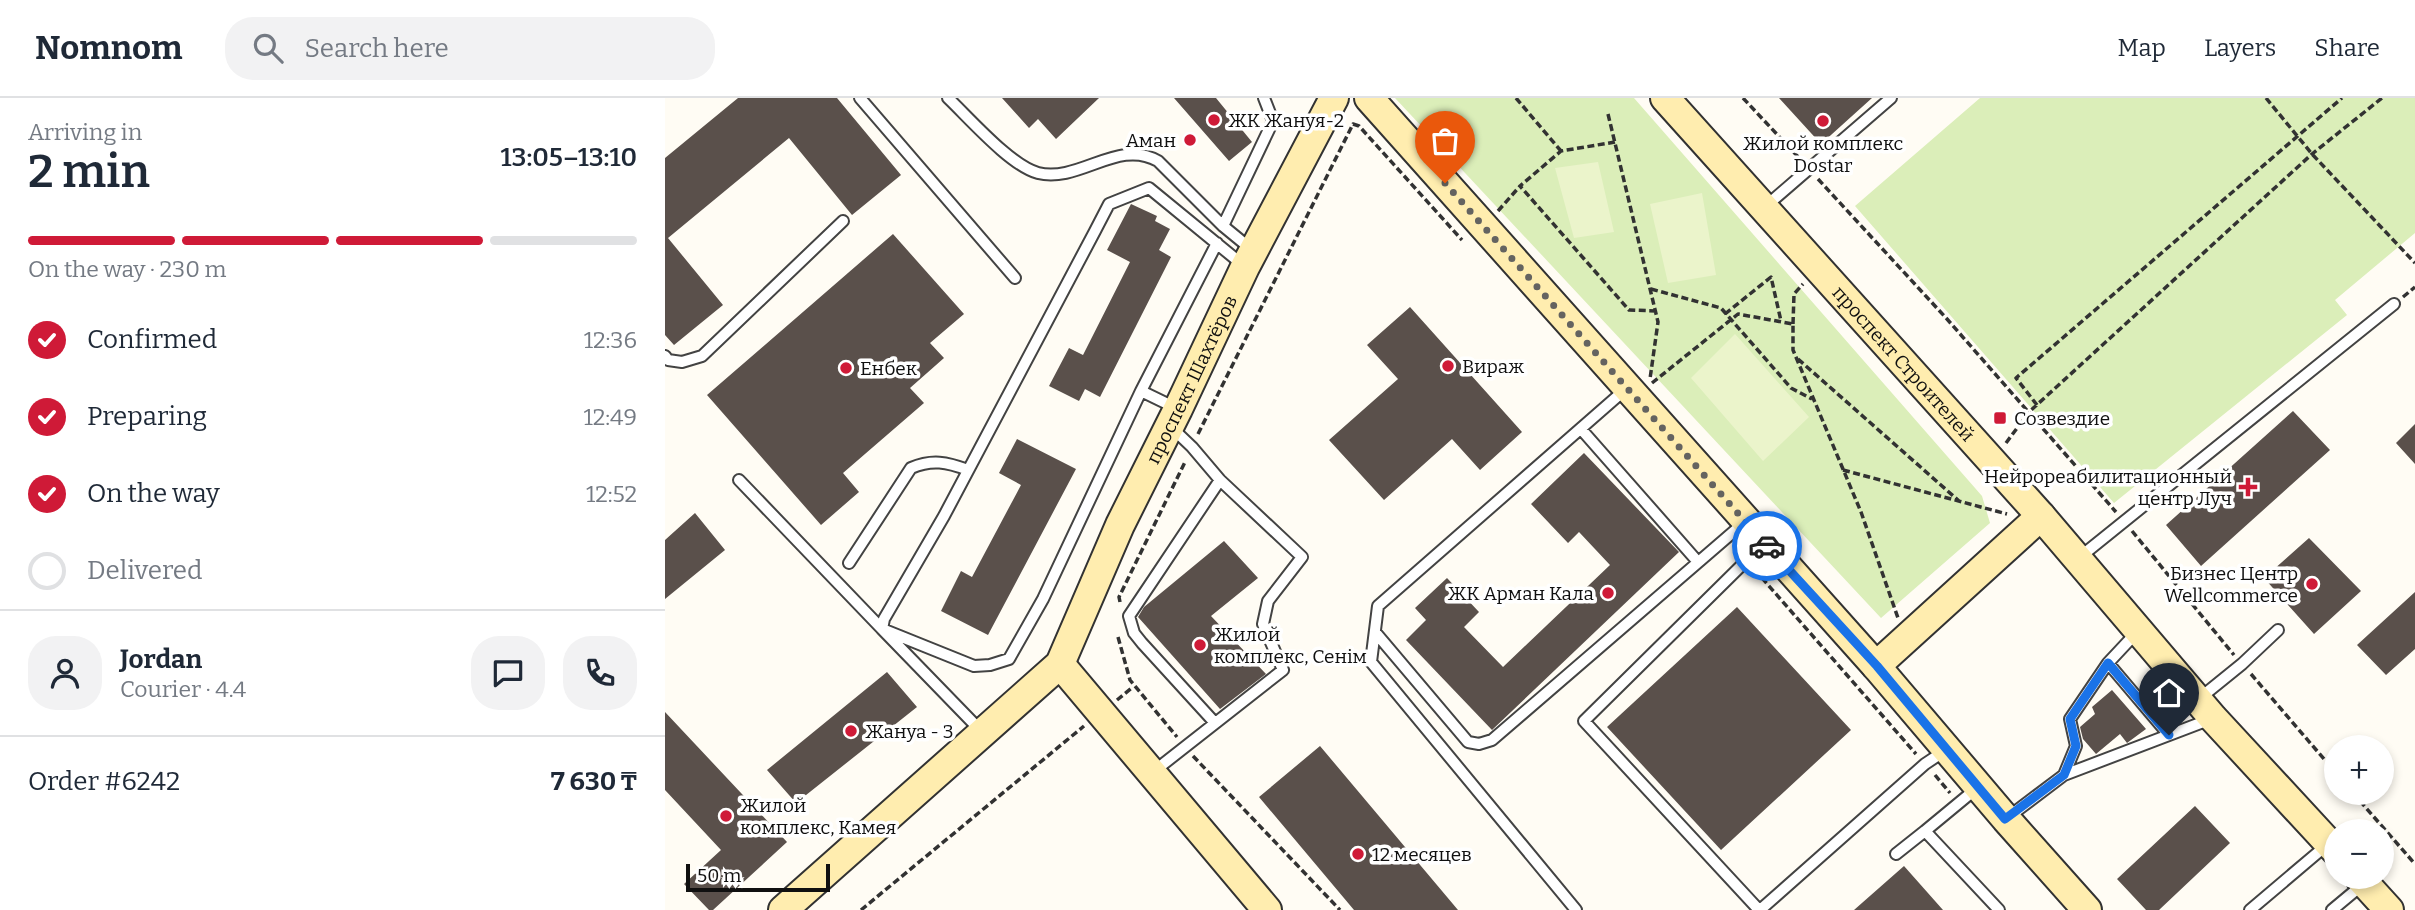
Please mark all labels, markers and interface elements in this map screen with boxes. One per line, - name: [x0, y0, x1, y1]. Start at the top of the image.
- search box: [225, 17, 715, 80]
- text: Nomnom: [35, 28, 183, 68]
- icon: search: [249, 29, 287, 67]
- text: Search here: [305, 33, 449, 64]
- text: Map: [2118, 34, 2166, 62]
- text: Layers: [2204, 34, 2276, 62]
- text: Share: [2314, 34, 2380, 62]
- place label: ЖК Жануя-2: [1228, 109, 1344, 132]
- pin: [1415, 111, 1475, 183]
- marker: ЖК Жануя-2: [1206, 112, 1222, 128]
- marker: Жилой комплекс Dostar: [1815, 113, 1831, 129]
- text: Arriving in: [28, 118, 142, 146]
- icon: bag: [1426, 122, 1464, 160]
- place label: Аман: [1126, 129, 1176, 152]
- marker: Аман: [1182, 132, 1198, 148]
- place label: Жилой комплекс Dostar: [1743, 132, 1903, 177]
- text: 13:05–13:10: [500, 142, 637, 173]
- text: 2 min: [28, 144, 150, 199]
- text: On the way · 230 m: [28, 255, 226, 283]
- street label: проспект Строителей: [1828, 281, 1980, 446]
- street label: проспект Шахтёров: [1141, 291, 1242, 468]
- icon: check: [28, 321, 66, 359]
- text: Confirmed: [87, 324, 217, 355]
- text: 12:36: [584, 326, 637, 354]
- place label: Вираж: [1462, 355, 1524, 378]
- place label: Енбек: [860, 357, 918, 380]
- marker: Вираж: [1440, 358, 1456, 374]
- marker: Енбек: [838, 360, 854, 376]
- icon: check: [28, 398, 66, 436]
- text: Preparing: [87, 401, 207, 432]
- text: 12:49: [583, 403, 637, 431]
- place label: Созвездие: [2014, 407, 2110, 430]
- marker: Созвездие: [1992, 410, 2008, 426]
- place label: Нейрореабилитационный центр Луч: [1984, 465, 2232, 510]
- icon: check: [28, 475, 66, 513]
- marker: Нейрореабилитационный центр Луч: [2238, 477, 2258, 497]
- text: On the way: [87, 478, 220, 509]
- text: 12:52: [586, 480, 637, 508]
- courier: [1732, 511, 1802, 581]
- icon: car: [1748, 527, 1786, 565]
- text: Delivered: [87, 555, 202, 586]
- place label: Бизнес Центр Wellcommerce: [2164, 562, 2298, 607]
- marker: Бизнес Центр Wellcommerce: [2304, 576, 2320, 592]
- place label: ЖК Арман Кала: [1447, 582, 1595, 605]
- marker: ЖК Арман Кала: [1600, 585, 1616, 601]
- place label: Жилой комплекс, Сенiм: [1214, 623, 1367, 668]
- button: person: [28, 636, 102, 710]
- button: chat: [471, 636, 545, 710]
- button: phone: [563, 636, 637, 710]
- marker: Жилой комплекс, Сенiм: [1192, 637, 1208, 653]
- text: Jordan: [120, 644, 202, 675]
- pin: [2139, 663, 2199, 735]
- icon: home: [2150, 674, 2188, 712]
- text: Courier · 4.4: [120, 675, 246, 703]
- place label: Жануа - 3: [865, 720, 954, 743]
- marker: Жануа - 3: [843, 723, 859, 739]
- map controls: [2324, 735, 2394, 889]
- button: +: [2324, 735, 2394, 805]
- text: Order #6242: [28, 766, 180, 797]
- text: 7 630 ₸: [551, 766, 637, 797]
- place label: Жилой комплекс, Камея: [740, 794, 896, 839]
- marker: Жилой комплекс, Камея: [718, 808, 734, 824]
- button: −: [2324, 819, 2394, 889]
- place label: 12 месяцев: [1372, 843, 1472, 866]
- marker: 12 месяцев: [1350, 846, 1366, 862]
- scale bar: [686, 861, 829, 893]
- text: 50 m: [697, 864, 741, 887]

